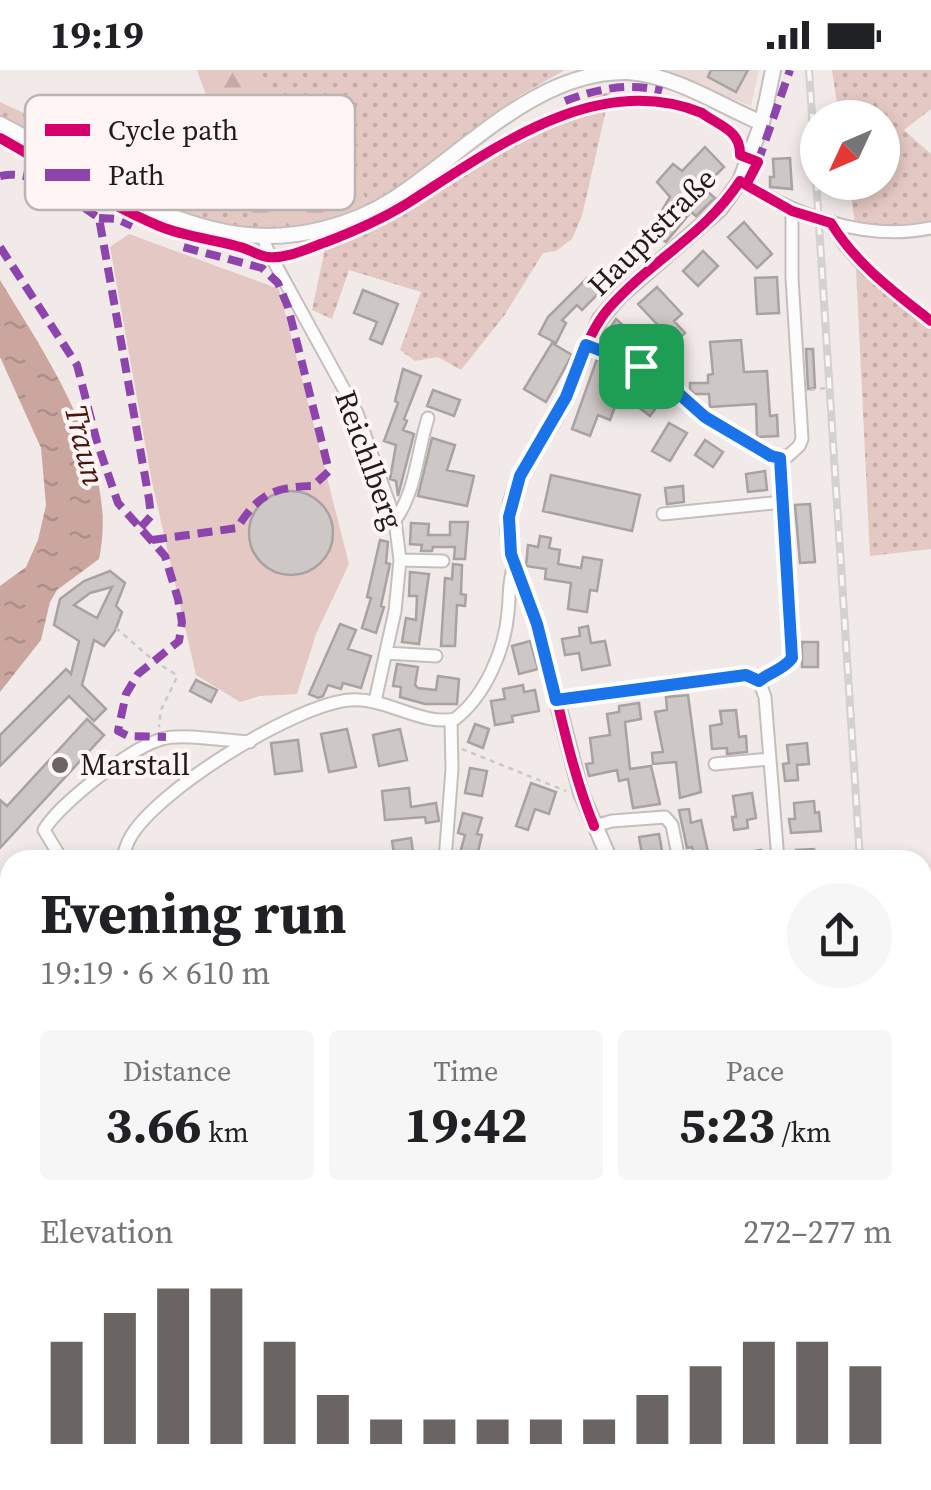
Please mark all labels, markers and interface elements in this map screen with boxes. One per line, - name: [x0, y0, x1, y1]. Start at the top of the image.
- text: 19:19: [50, 9, 144, 61]
- legend: [25, 95, 355, 210]
- north arrow: [800, 100, 900, 200]
- map controls: [800, 100, 900, 200]
- text: Cycle path: [108, 111, 238, 149]
- text: Path: [108, 156, 165, 194]
- street label: Hauptstraße: [578, 158, 725, 305]
- pin: [599, 324, 684, 409]
- icon: arrive: [614, 339, 669, 394]
- street label: Reichlberg: [325, 385, 414, 535]
- water label: Traun: [54, 400, 116, 490]
- place label: Marstall: [80, 744, 190, 785]
- marker: Marstall: [49, 754, 71, 776]
- text: Evening run: [40, 876, 347, 951]
- button: share: [787, 883, 892, 988]
- text: 19:19 · 6 × 610 m: [40, 951, 270, 995]
- text: Distance: [123, 1052, 231, 1090]
- text: Time: [434, 1052, 498, 1090]
- text: Pace: [726, 1052, 784, 1090]
- text: 3.66: [105, 1090, 202, 1159]
- text: 19:42: [404, 1090, 528, 1159]
- text: 5:23: [679, 1090, 775, 1159]
- text: km: [202, 1113, 249, 1151]
- text: /km: [775, 1113, 831, 1151]
- text: Elevation: [40, 1210, 174, 1254]
- text: 272–277 m: [743, 1210, 892, 1254]

